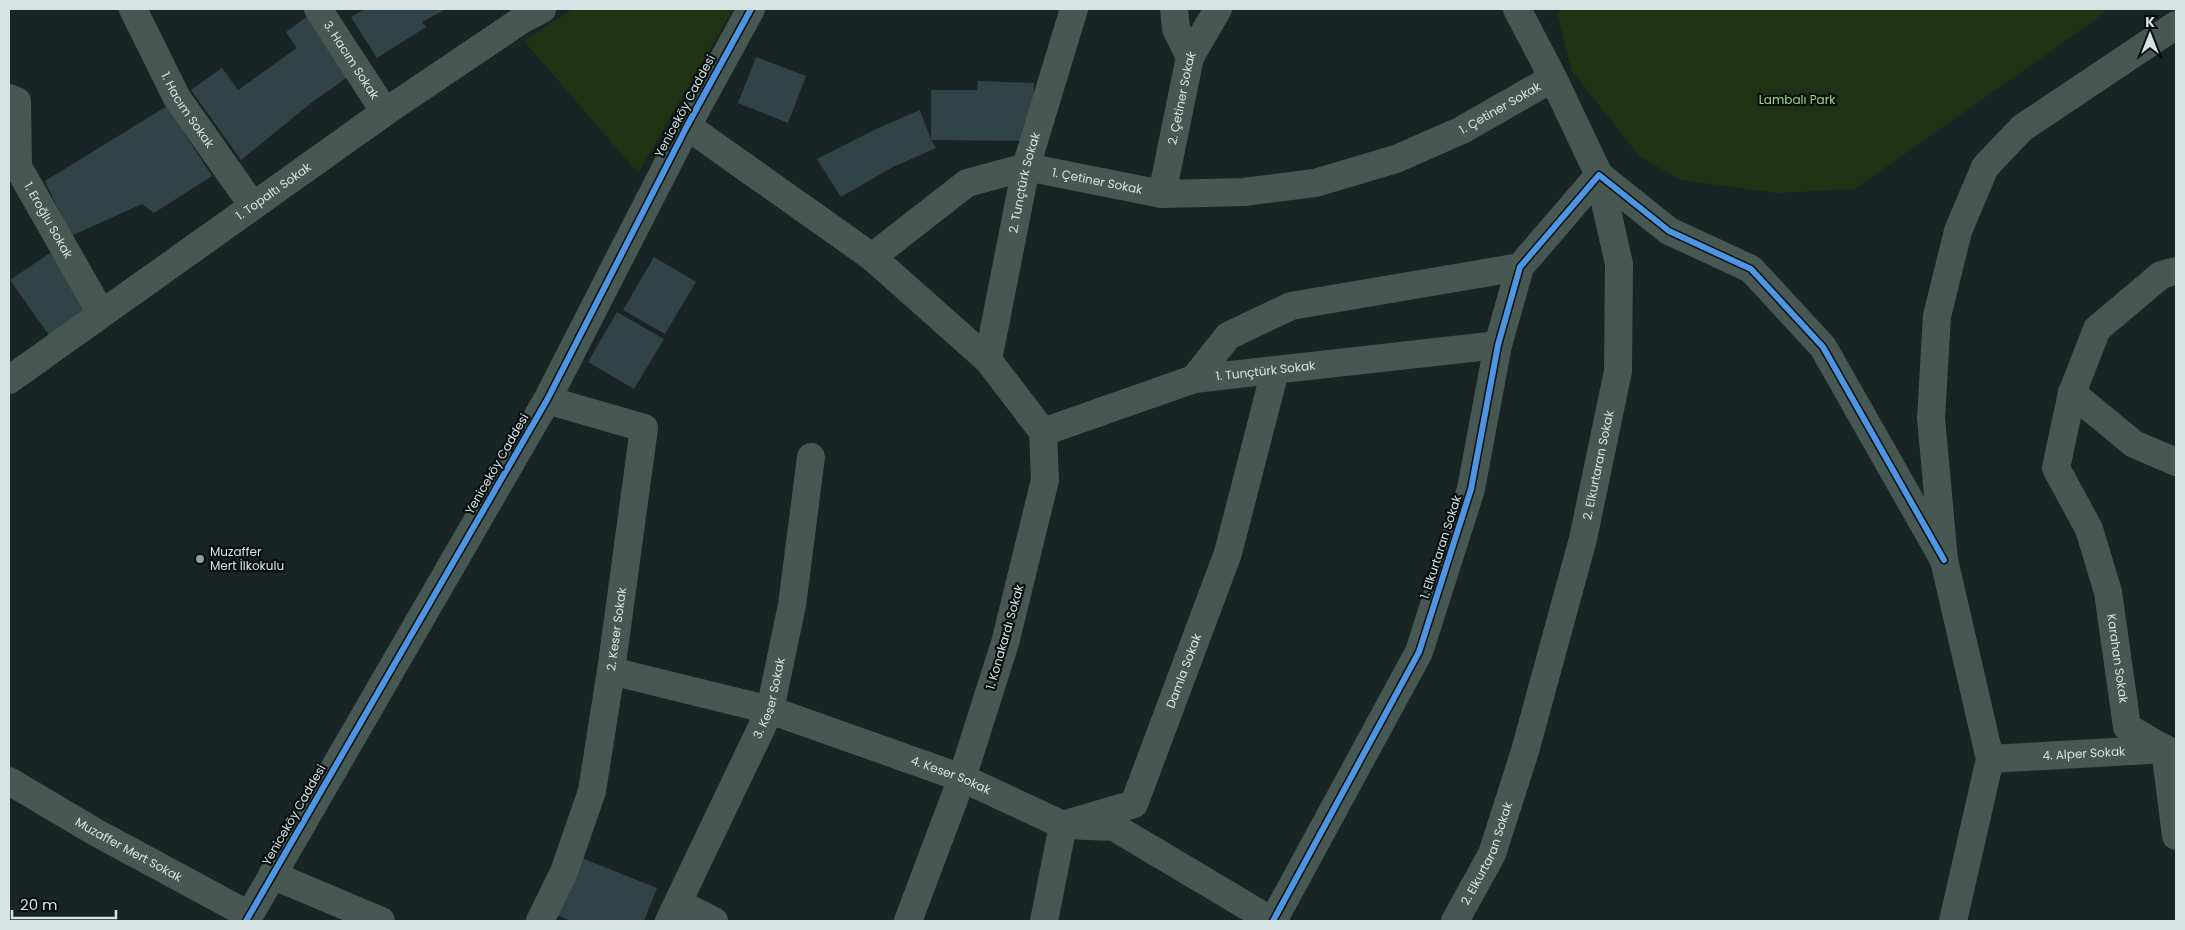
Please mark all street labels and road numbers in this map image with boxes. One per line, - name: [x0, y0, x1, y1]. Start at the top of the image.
- street label: 3. Hacım Sokak: [320, 17, 384, 103]
- street label: 2. Çetiner Sokak: [1163, 47, 1200, 146]
- street label: Yeniceköy Caddesi: [650, 51, 719, 160]
- street label: 1. Hacım Sokak: [157, 69, 219, 152]
- street label: 1. Çetiner Sokak: [1456, 77, 1545, 138]
- street label: 2. Tunçtürk Sokak: [1004, 129, 1044, 234]
- street label: 1. Topaltı Sokak: [232, 158, 315, 224]
- street label: 1. Çetiner Sokak: [1051, 163, 1145, 198]
- street label: 1. Eroğlu Sokak: [20, 179, 78, 262]
- street label: 1. Tunçtürk Sokak: [1215, 356, 1317, 385]
- street label: 2. Elkurtaran Sokak: [1578, 408, 1618, 521]
- street label: Yeniceköy Caddesi: [461, 410, 532, 517]
- street label: 1. Elkurtaran Sokak: [1416, 492, 1466, 601]
- street label: 1. Konakardı Sokak: [981, 582, 1028, 691]
- street label: 2. Keser Sokak: [602, 586, 630, 672]
- street label: Karahan Sokak: [2103, 613, 2133, 705]
- street label: Damla Sokak: [1162, 630, 1205, 710]
- street label: 3. Keser Sokak: [748, 655, 789, 741]
- street label: 4. Alper Sokak: [2042, 742, 2126, 764]
- street label: 4. Keser Sokak: [909, 752, 995, 799]
- street label: Yeniceköy Caddesi: [258, 761, 329, 868]
- street label: 2. Elkurtaran Sokak: [1456, 799, 1516, 908]
- street label: Muzaffer Mert Sokak: [72, 813, 186, 886]

